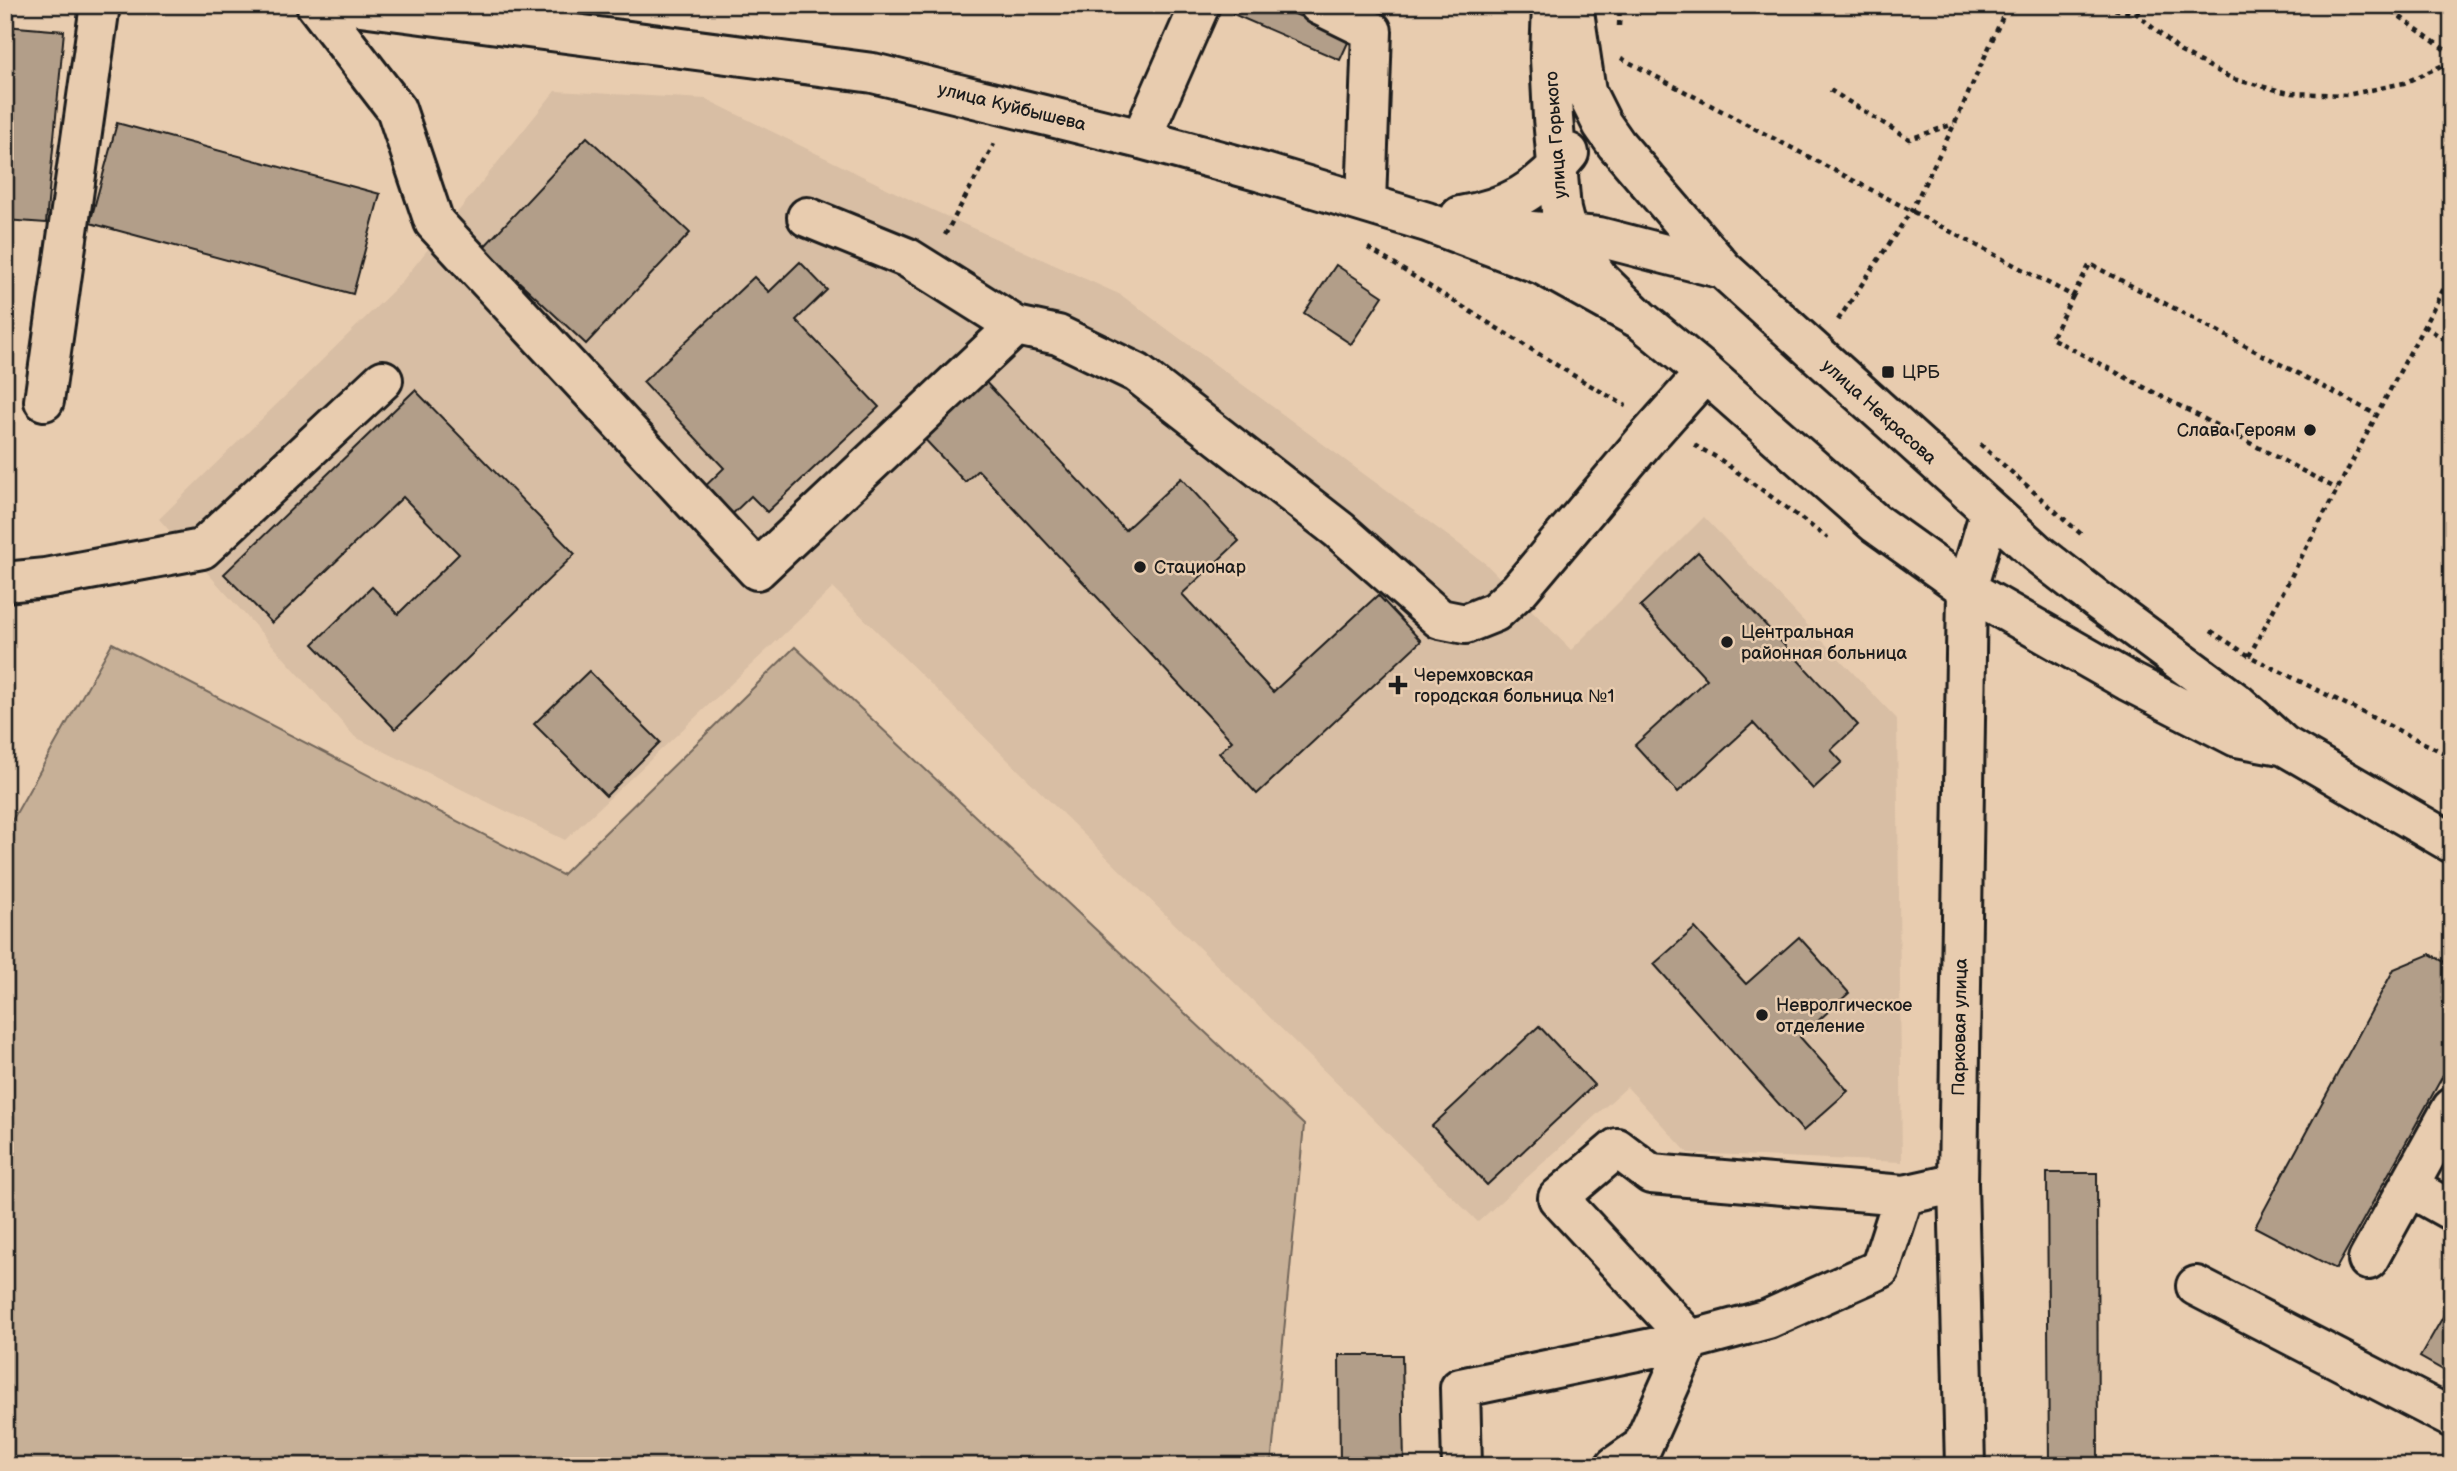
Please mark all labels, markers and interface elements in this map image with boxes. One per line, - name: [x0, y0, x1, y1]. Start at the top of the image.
- street label: улица Горького: [1541, 71, 1571, 199]
- street label: улица Куйбышева: [936, 78, 1088, 136]
- street label: улица Некрасова: [1817, 355, 1941, 469]
- place label: ЦРБ: [1902, 362, 1940, 383]
- marker: ЦРБ: [1880, 364, 1896, 380]
- place label: Слава Героям: [2177, 420, 2296, 441]
- marker: Слава Героям: [2302, 422, 2318, 438]
- place label: Стационар: [1154, 557, 1246, 578]
- marker: Стационар: [1132, 559, 1148, 575]
- place label: Центральная районная больница: [1741, 622, 1907, 664]
- marker: Центральная районная больница: [1719, 634, 1735, 650]
- place label: Черемховская городская больница №1: [1414, 665, 1614, 707]
- marker: Черемховская городская больница №1: [1388, 675, 1408, 695]
- street label: Парковая улица: [1948, 958, 1972, 1096]
- place label: Невролгическое отделение: [1776, 995, 1912, 1037]
- marker: Невролгическое отделение: [1754, 1007, 1770, 1023]

